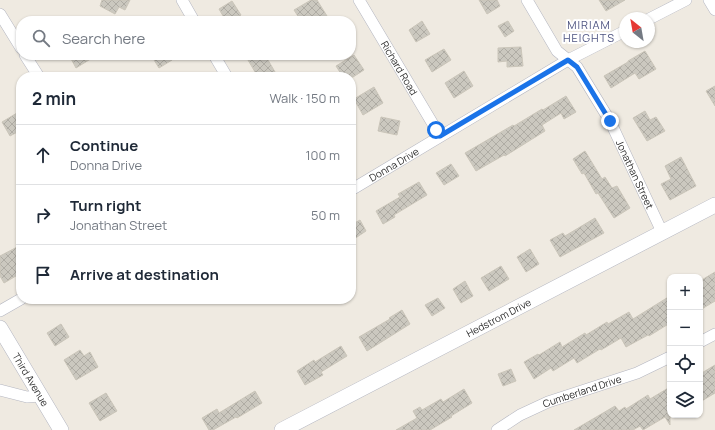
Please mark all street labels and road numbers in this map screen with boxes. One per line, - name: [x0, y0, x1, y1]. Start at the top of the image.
- street label: Richard Road: [378, 38, 421, 98]
- street label: Jonathan Street: [613, 137, 657, 211]
- street label: Donna Drive: [366, 144, 421, 185]
- street label: Hedstrom Drive: [464, 295, 533, 340]
- street label: Third Avenue: [9, 350, 52, 409]
- street label: Cumberland Drive: [540, 372, 623, 411]

